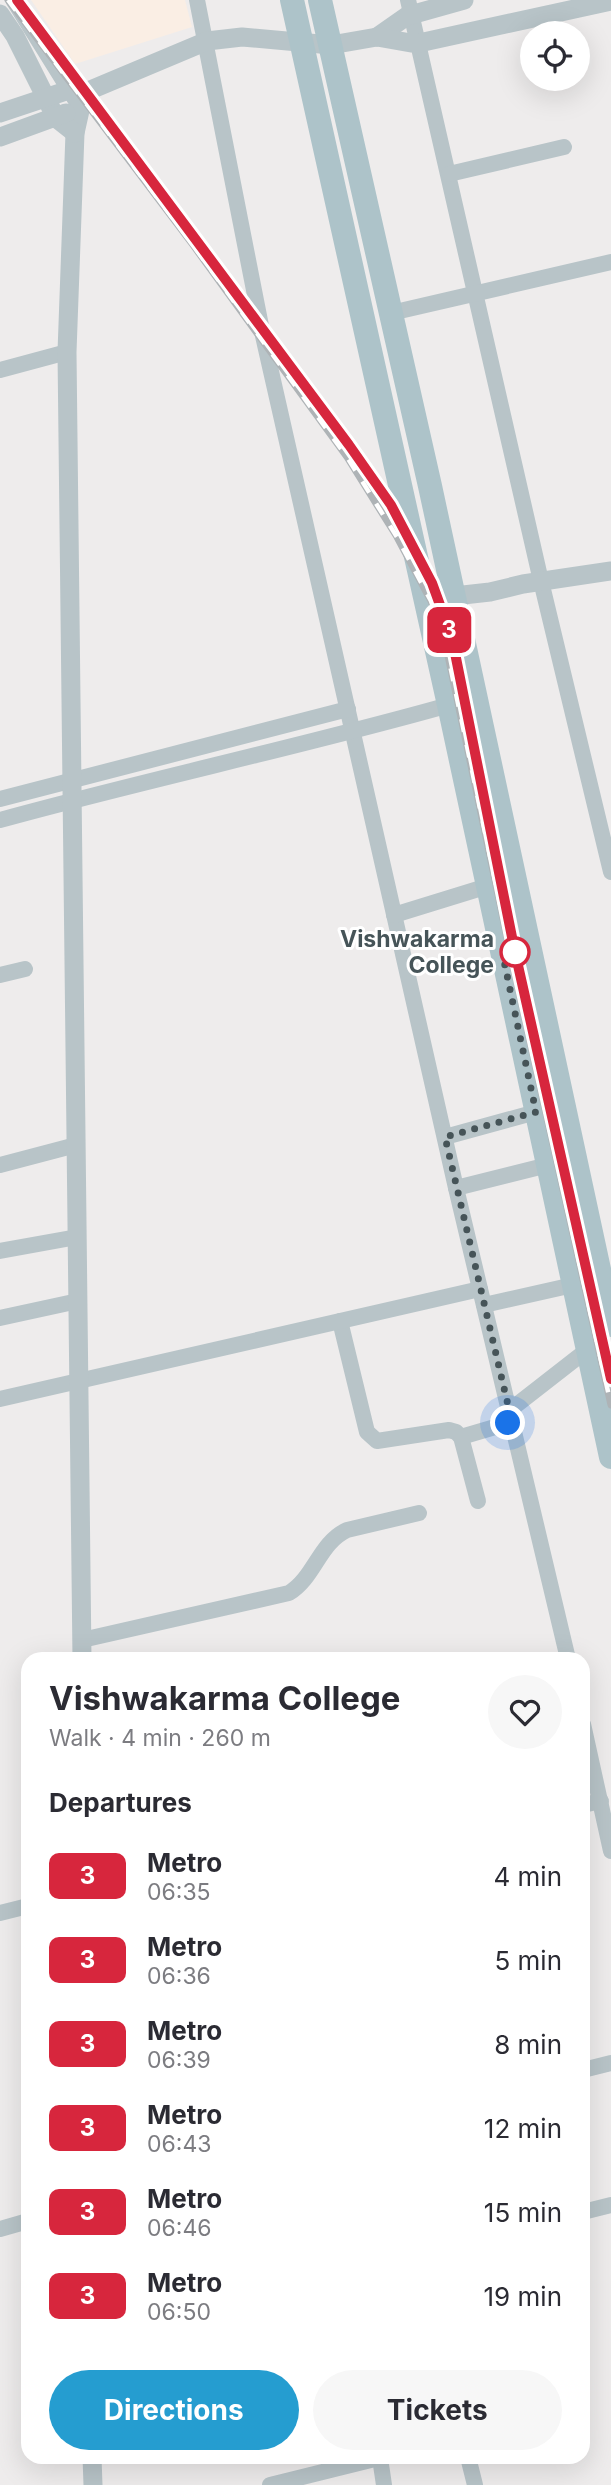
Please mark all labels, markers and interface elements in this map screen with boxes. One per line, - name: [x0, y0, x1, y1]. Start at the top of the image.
- map controls: [520, 21, 590, 91]
- button: locate: [520, 21, 590, 91]
- line badge: 3: [426, 607, 472, 653]
- text: 3: [441, 615, 457, 644]
- place label: Vishwakarma College: [340, 925, 494, 979]
- marker: Vishwakarma College: [500, 937, 530, 967]
- your location: [490, 1405, 525, 1440]
- button: heart: [488, 1675, 562, 1749]
- text: Vishwakarma College: [49, 1678, 401, 1718]
- text: Walk · 4 min · 260 m: [49, 1724, 271, 1752]
- text: Departures: [49, 1787, 192, 1818]
- text: Metro: [147, 1847, 222, 1878]
- text: 3: [80, 1861, 95, 1890]
- text: 4 min: [493, 1861, 562, 1892]
- text: 06:35: [147, 1878, 211, 1906]
- text: Metro: [147, 1931, 222, 1962]
- text: 3: [80, 1945, 95, 1974]
- text: 5 min: [494, 1945, 562, 1976]
- text: 06:36: [147, 1962, 211, 1990]
- text: Metro: [147, 2015, 222, 2046]
- text: 3: [80, 2029, 95, 2058]
- text: 8 min: [494, 2029, 562, 2060]
- text: 06:39: [147, 2046, 211, 2074]
- text: Metro: [147, 2099, 222, 2130]
- text: 3: [80, 2113, 95, 2142]
- text: 12 min: [484, 2113, 562, 2144]
- text: 06:43: [147, 2130, 211, 2158]
- text: Metro: [147, 2183, 222, 2214]
- text: 3: [80, 2197, 95, 2226]
- text: 15 min: [484, 2197, 562, 2228]
- text: 06:46: [147, 2214, 212, 2242]
- text: Metro: [147, 2267, 222, 2298]
- text: 3: [80, 2281, 95, 2310]
- text: 19 min: [484, 2281, 562, 2312]
- text: 06:50: [147, 2298, 211, 2326]
- button: Directions: [49, 2370, 299, 2450]
- button: Tickets: [313, 2370, 562, 2450]

